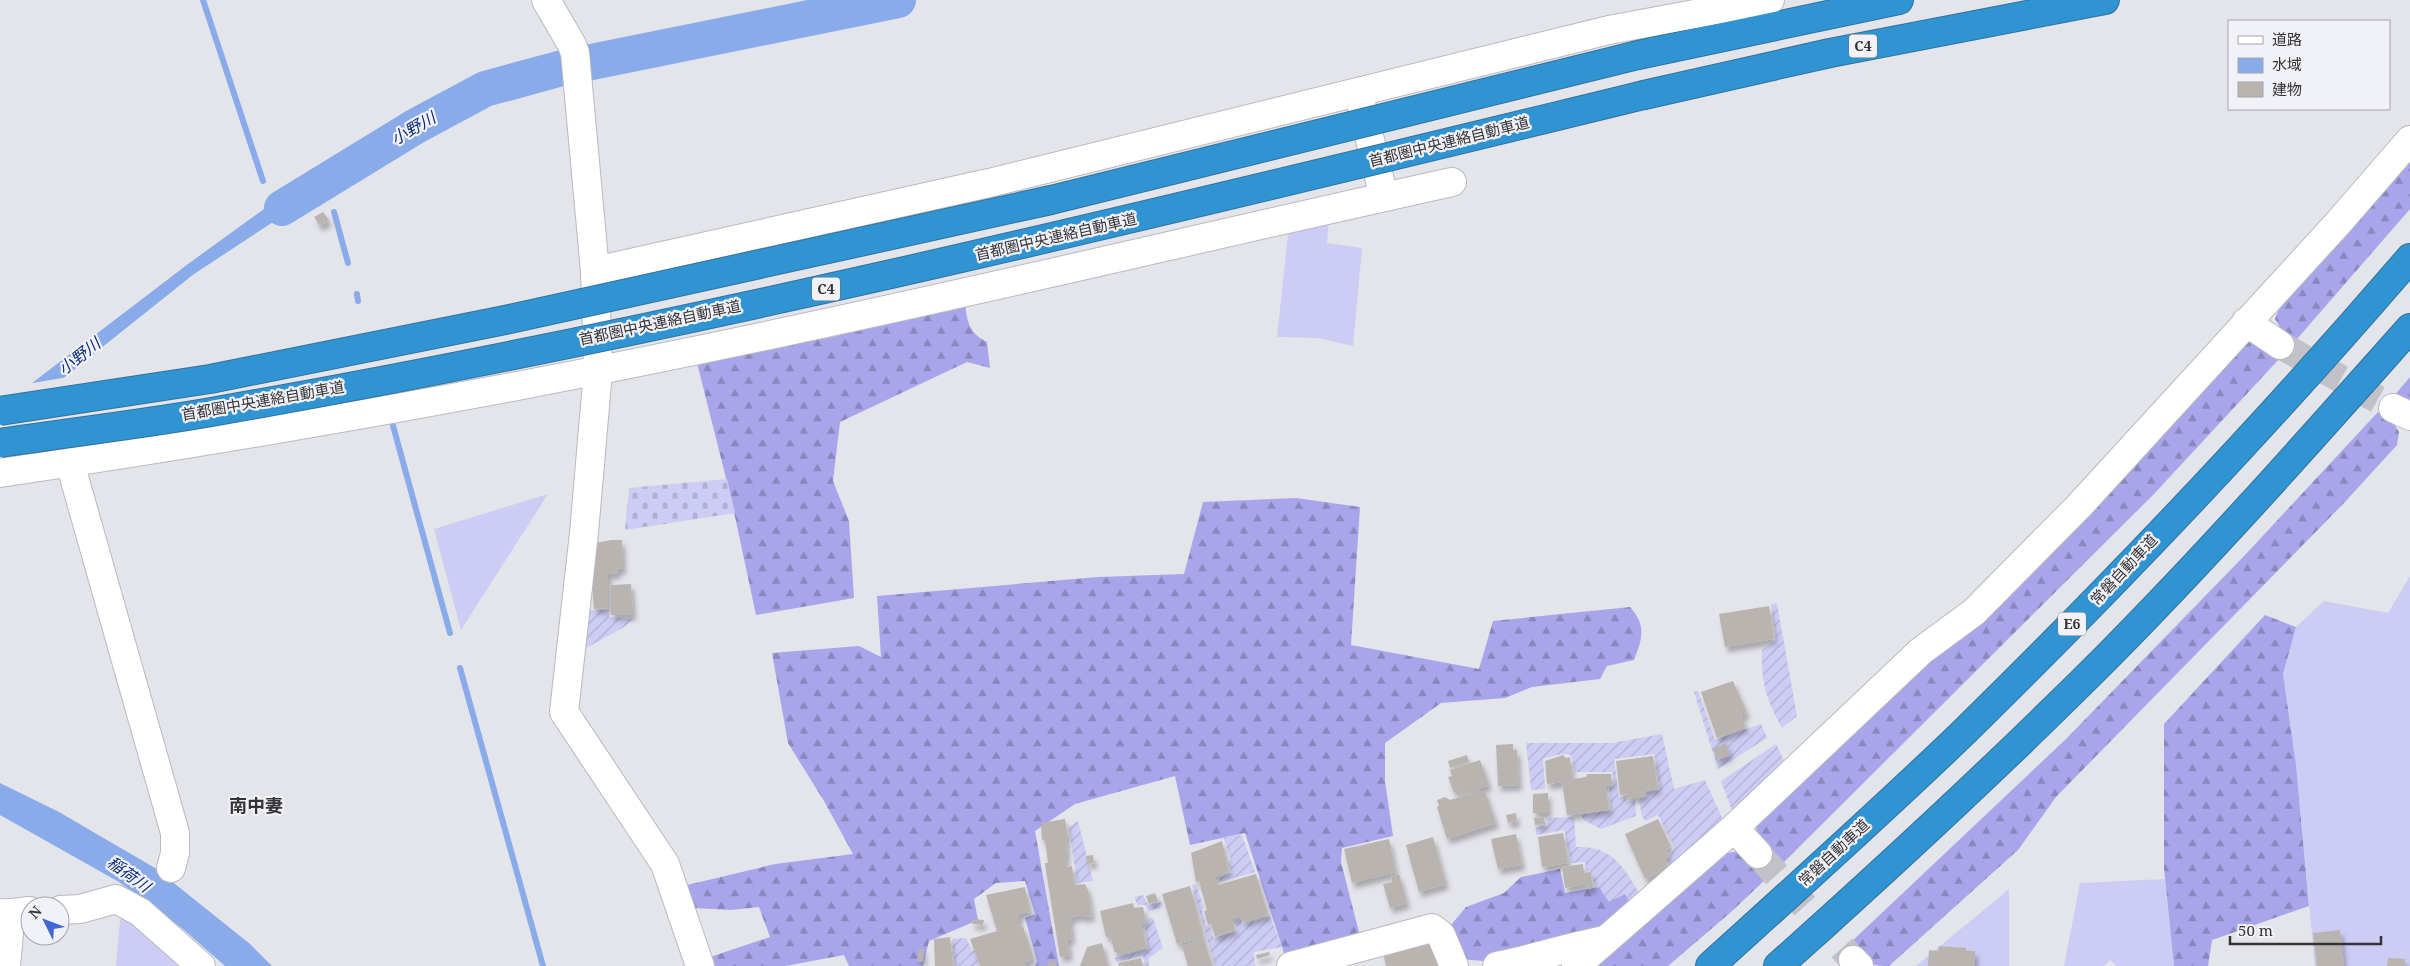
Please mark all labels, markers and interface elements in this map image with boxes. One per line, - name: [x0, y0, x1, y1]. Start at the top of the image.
- legend: [2228, 20, 2390, 110]
- text: 道路: [2272, 29, 2302, 49]
- road number: C4: [1849, 34, 1877, 58]
- text: 水域: [2272, 54, 2302, 74]
- text: 建物: [2272, 79, 2302, 99]
- water label: 小野川: [387, 105, 441, 150]
- street label: 首都圏中央連絡自動車道: [1366, 111, 1531, 171]
- street label: 首都圏中央連絡自動車道: [973, 208, 1138, 264]
- road number: C4: [812, 278, 840, 300]
- street label: 首都圏中央連絡自動車道: [577, 295, 743, 349]
- water label: 小野川: [53, 331, 106, 379]
- street label: 首都圏中央連絡自動車道: [180, 376, 346, 424]
- street label: 常磐自動車道: [2085, 530, 2161, 609]
- road number: E6: [2058, 612, 2086, 636]
- district label: 南中妻: [229, 793, 283, 817]
- street label: 常磐自動車道: [1794, 814, 1873, 890]
- water label: 稲荷川: [103, 851, 156, 898]
- north arrow: [20, 896, 70, 946]
- text: N: [24, 902, 46, 922]
- scale bar: [2230, 914, 2381, 946]
- text: 50 m: [2238, 920, 2273, 940]

